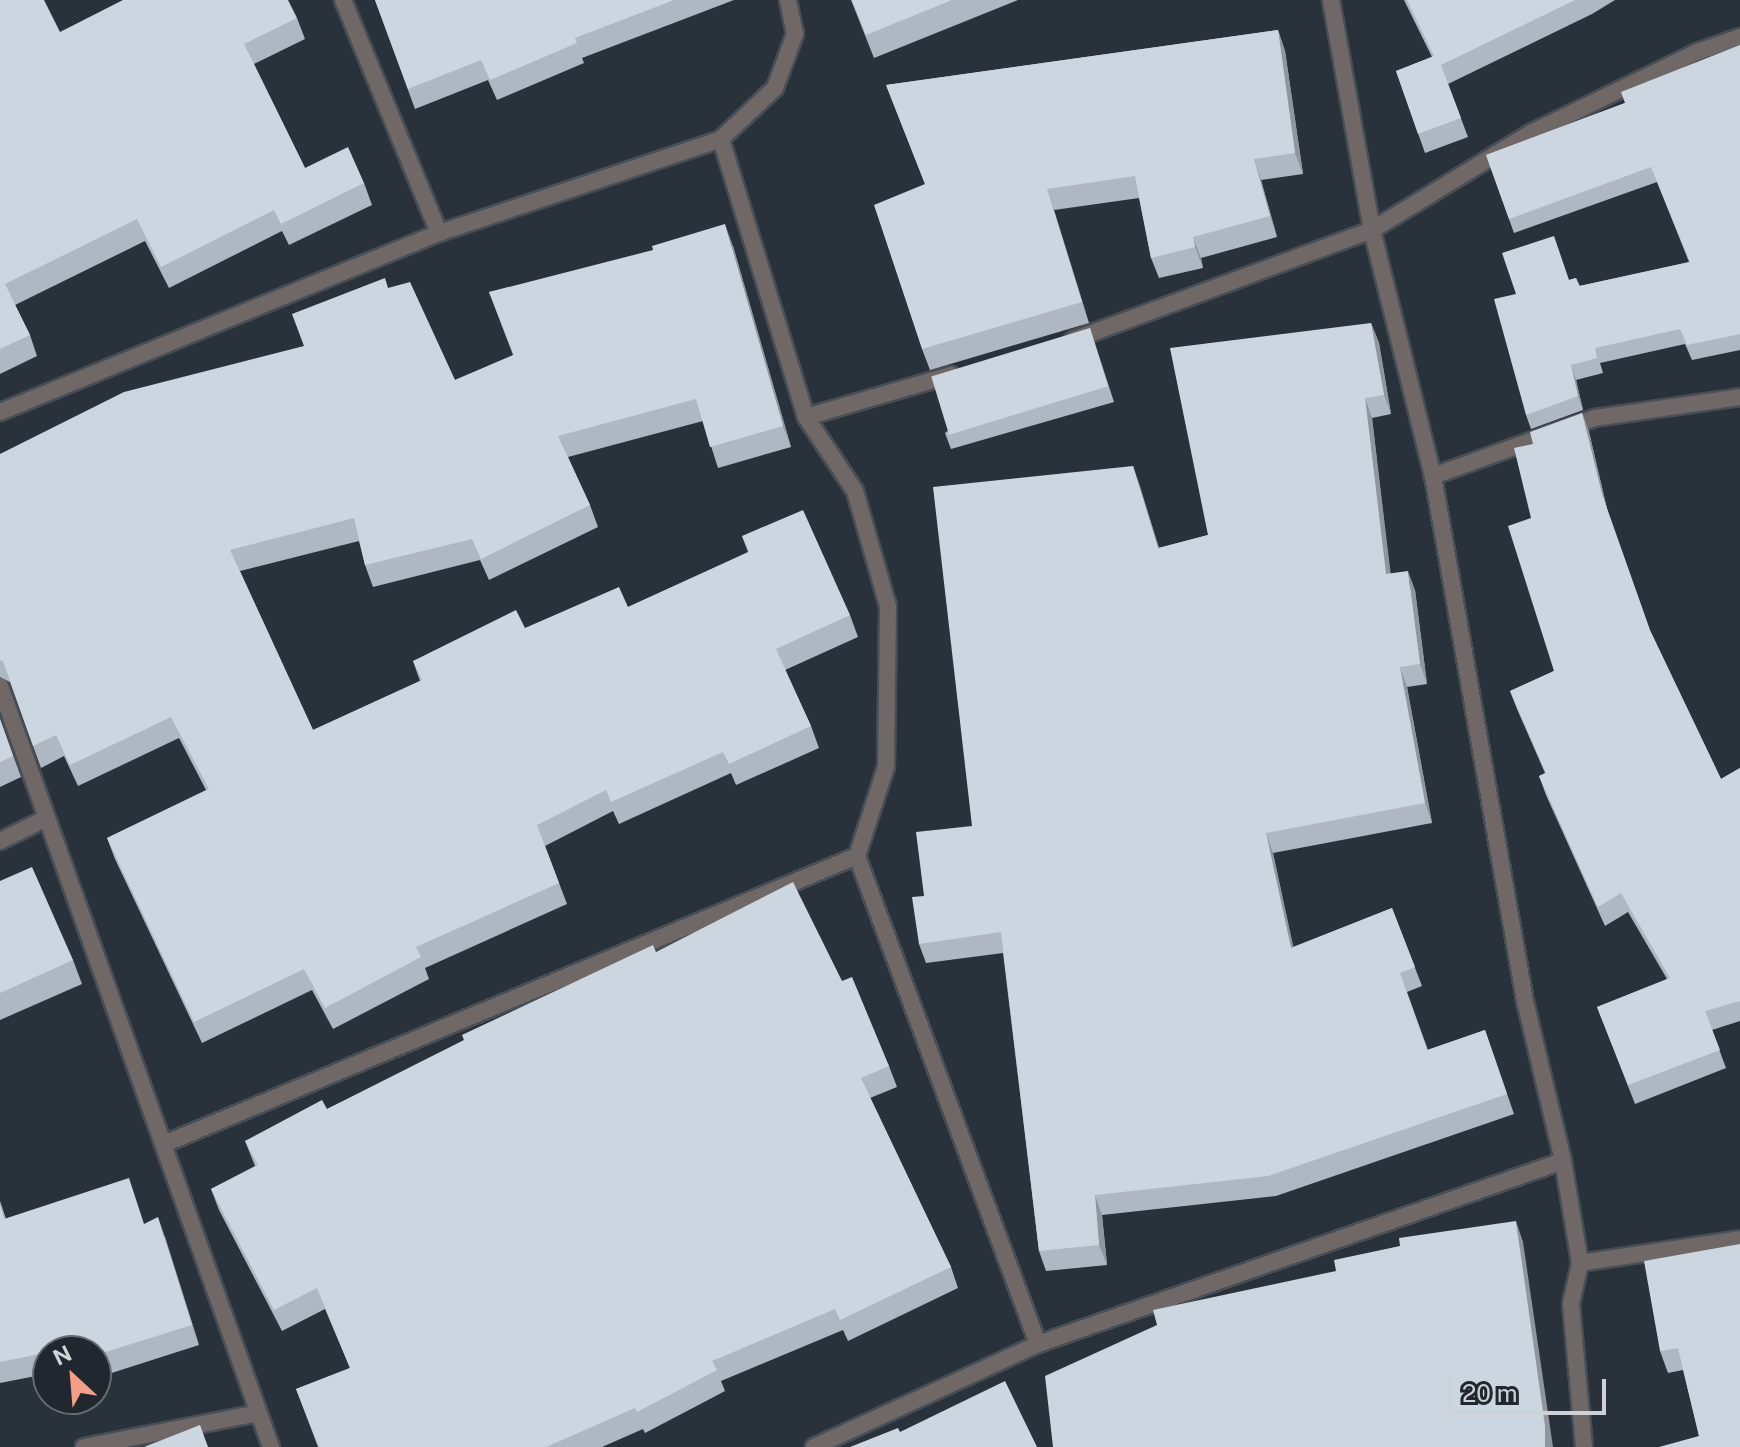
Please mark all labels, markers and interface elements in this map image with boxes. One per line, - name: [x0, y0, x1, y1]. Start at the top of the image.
- north arrow: [32, 1335, 112, 1415]
- text: N: [49, 1340, 76, 1371]
- scale bar: [1452, 1363, 1610, 1413]
- text: 20 m: [1462, 1379, 1518, 1407]

